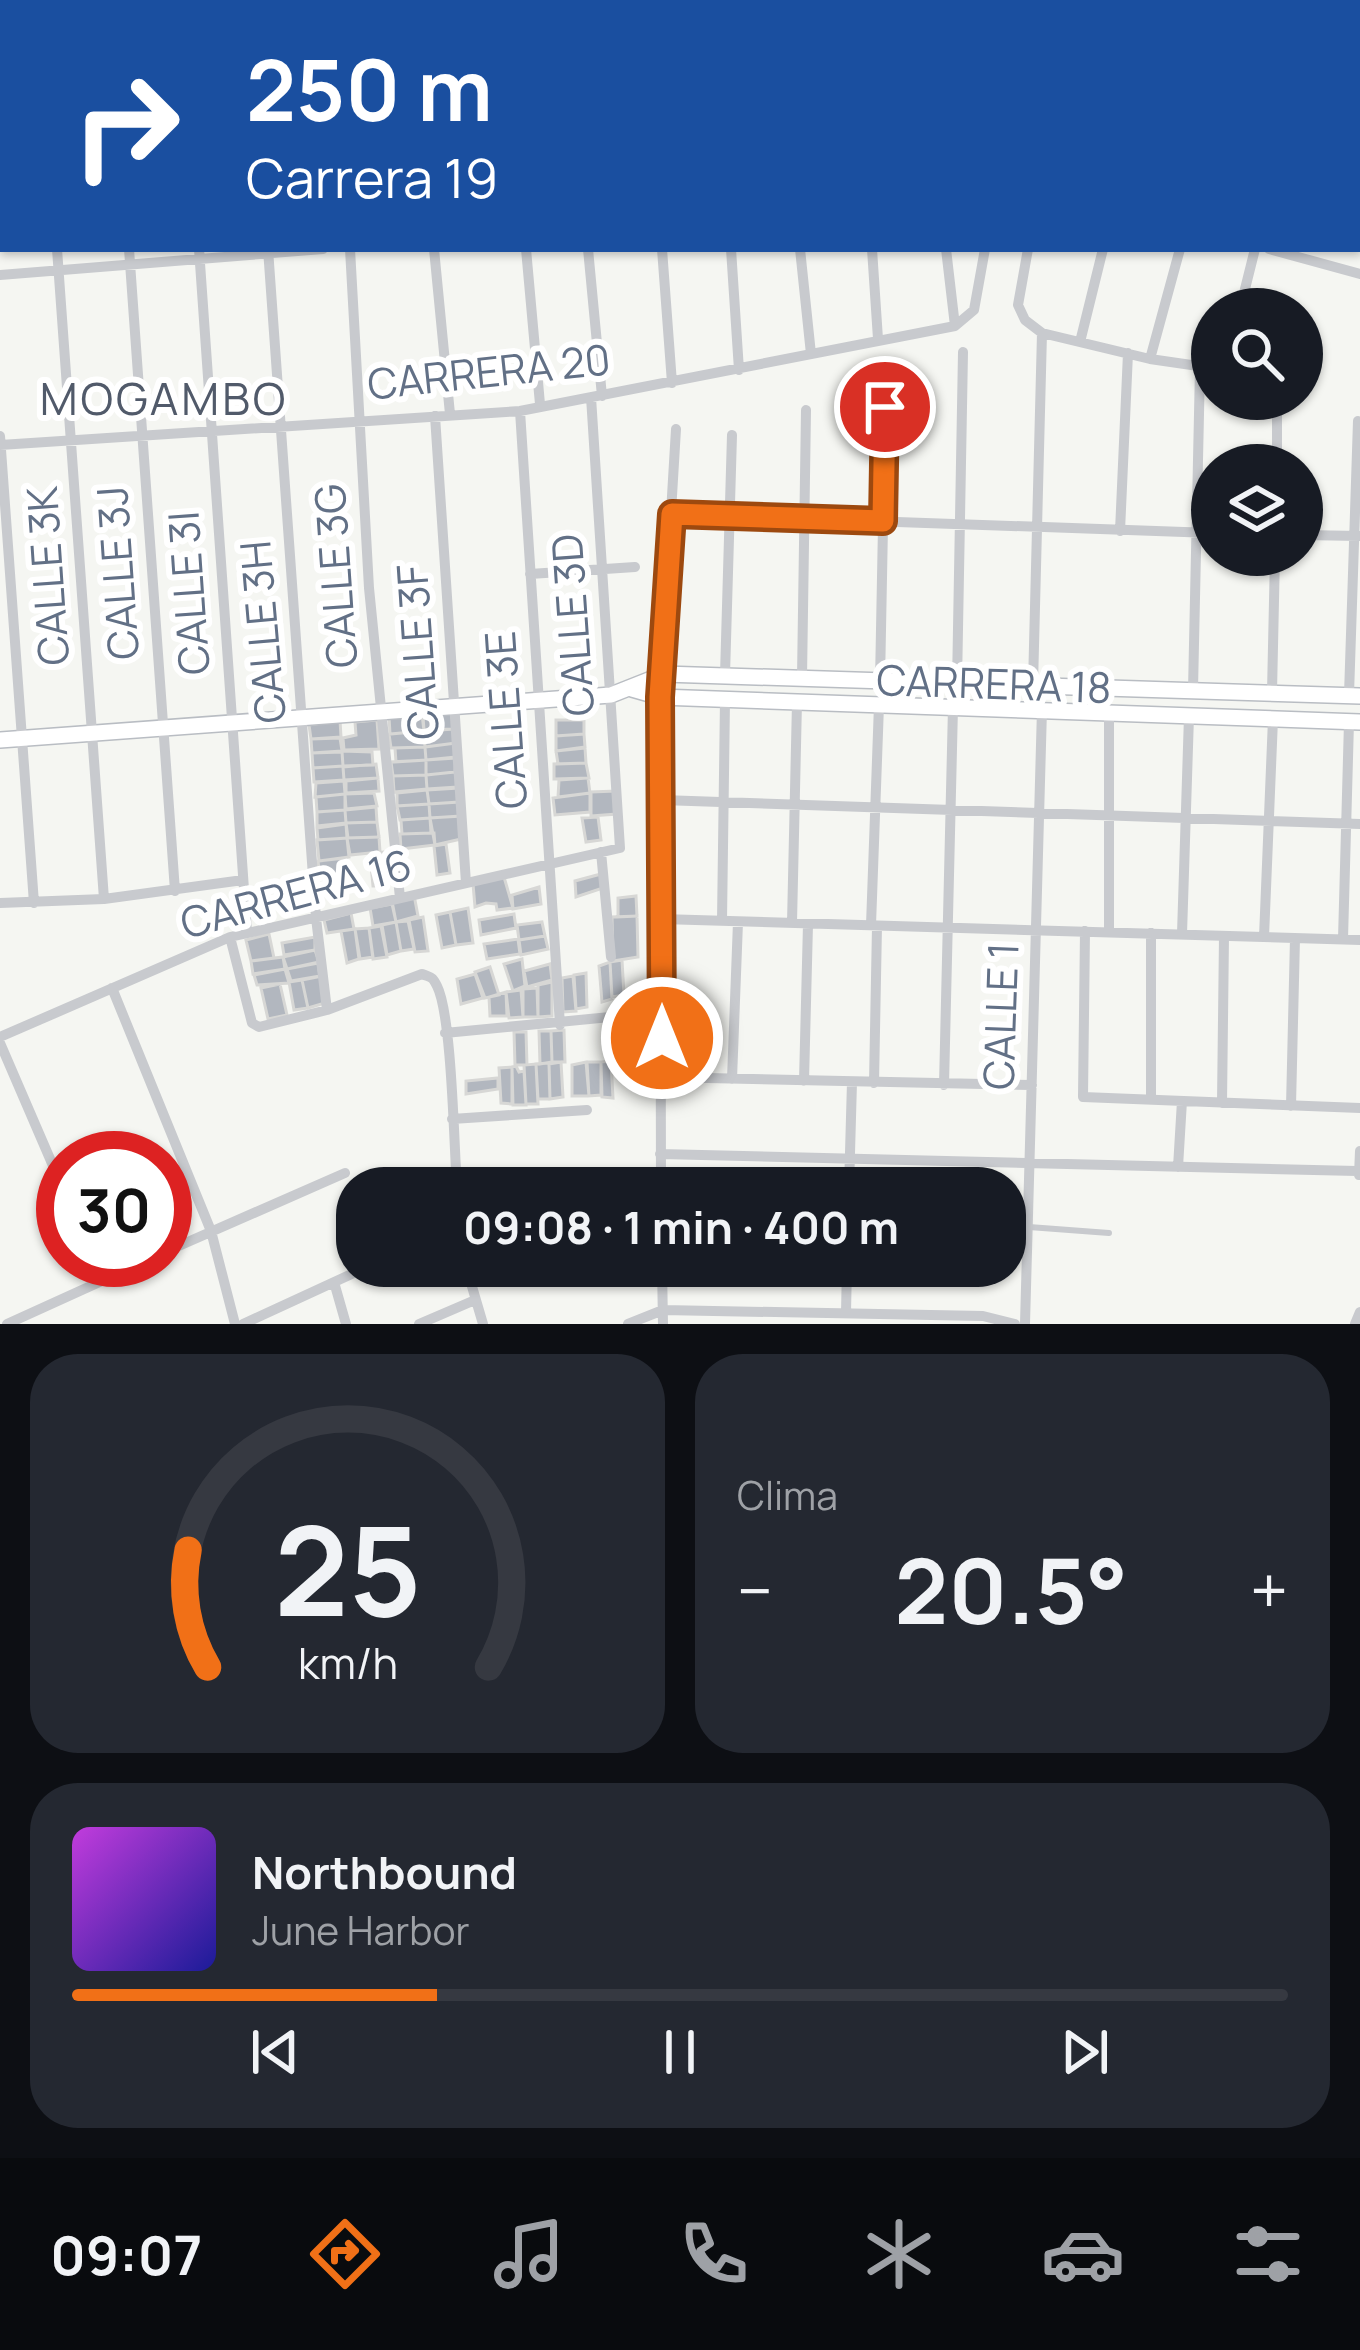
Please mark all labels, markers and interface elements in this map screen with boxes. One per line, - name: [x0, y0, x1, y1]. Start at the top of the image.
- text: 250 m: [246, 31, 493, 146]
- icon: right: [48, 48, 204, 204]
- text: Carrera 19: [246, 140, 498, 214]
- map controls: [1191, 288, 1323, 576]
- button: search: [1191, 288, 1323, 420]
- street label: CARRERA 20: [365, 329, 613, 413]
- pin: [834, 356, 936, 458]
- district label: MOGAMBO: [40, 367, 288, 429]
- icon: arrive: [852, 374, 918, 440]
- button: layers: [1191, 444, 1323, 576]
- street label: CALLE 3G: [300, 482, 370, 670]
- street label: CALLE 3J: [82, 484, 152, 662]
- street label: CALLE 3K: [12, 485, 82, 667]
- street label: CALLE 3I: [153, 509, 223, 677]
- street label: CALLE 3D: [537, 532, 607, 718]
- street label: CALLE 3H: [225, 538, 299, 726]
- street label: CALLE 3F: [382, 563, 452, 742]
- street label: CALLE 3E: [470, 629, 540, 811]
- street label: CARRERA 18: [876, 650, 1112, 716]
- street label: CARRERA 16: [174, 834, 418, 952]
- street label: CALLE 1: [968, 941, 1032, 1091]
- position arrow: [599, 975, 725, 1101]
- speed limit sign: 30: [36, 1131, 192, 1287]
- text: 09:08 · 1 min · 400 m: [463, 1196, 899, 1258]
- text: Clima: [737, 1468, 838, 1522]
- text: 25: [274, 1483, 421, 1653]
- text: 20.5°: [895, 1528, 1128, 1651]
- text: −: [737, 1545, 773, 1635]
- text: +: [1250, 1545, 1288, 1635]
- text: km/h: [298, 1632, 397, 1691]
- text: Northbound: [252, 1841, 517, 1903]
- text: June Harbor: [252, 1903, 470, 1957]
- icon: previous: [242, 2019, 308, 2085]
- icon: pause: [647, 2019, 713, 2085]
- icon: next: [1052, 2019, 1118, 2085]
- icon: directions: [303, 2212, 387, 2296]
- icon: music: [487, 2212, 571, 2296]
- icon: phone: [672, 2212, 756, 2296]
- icon: climate: [857, 2212, 941, 2296]
- icon: car: [1041, 2212, 1125, 2296]
- icon: filters: [1226, 2212, 1310, 2296]
- text: 09:07: [50, 2217, 202, 2291]

